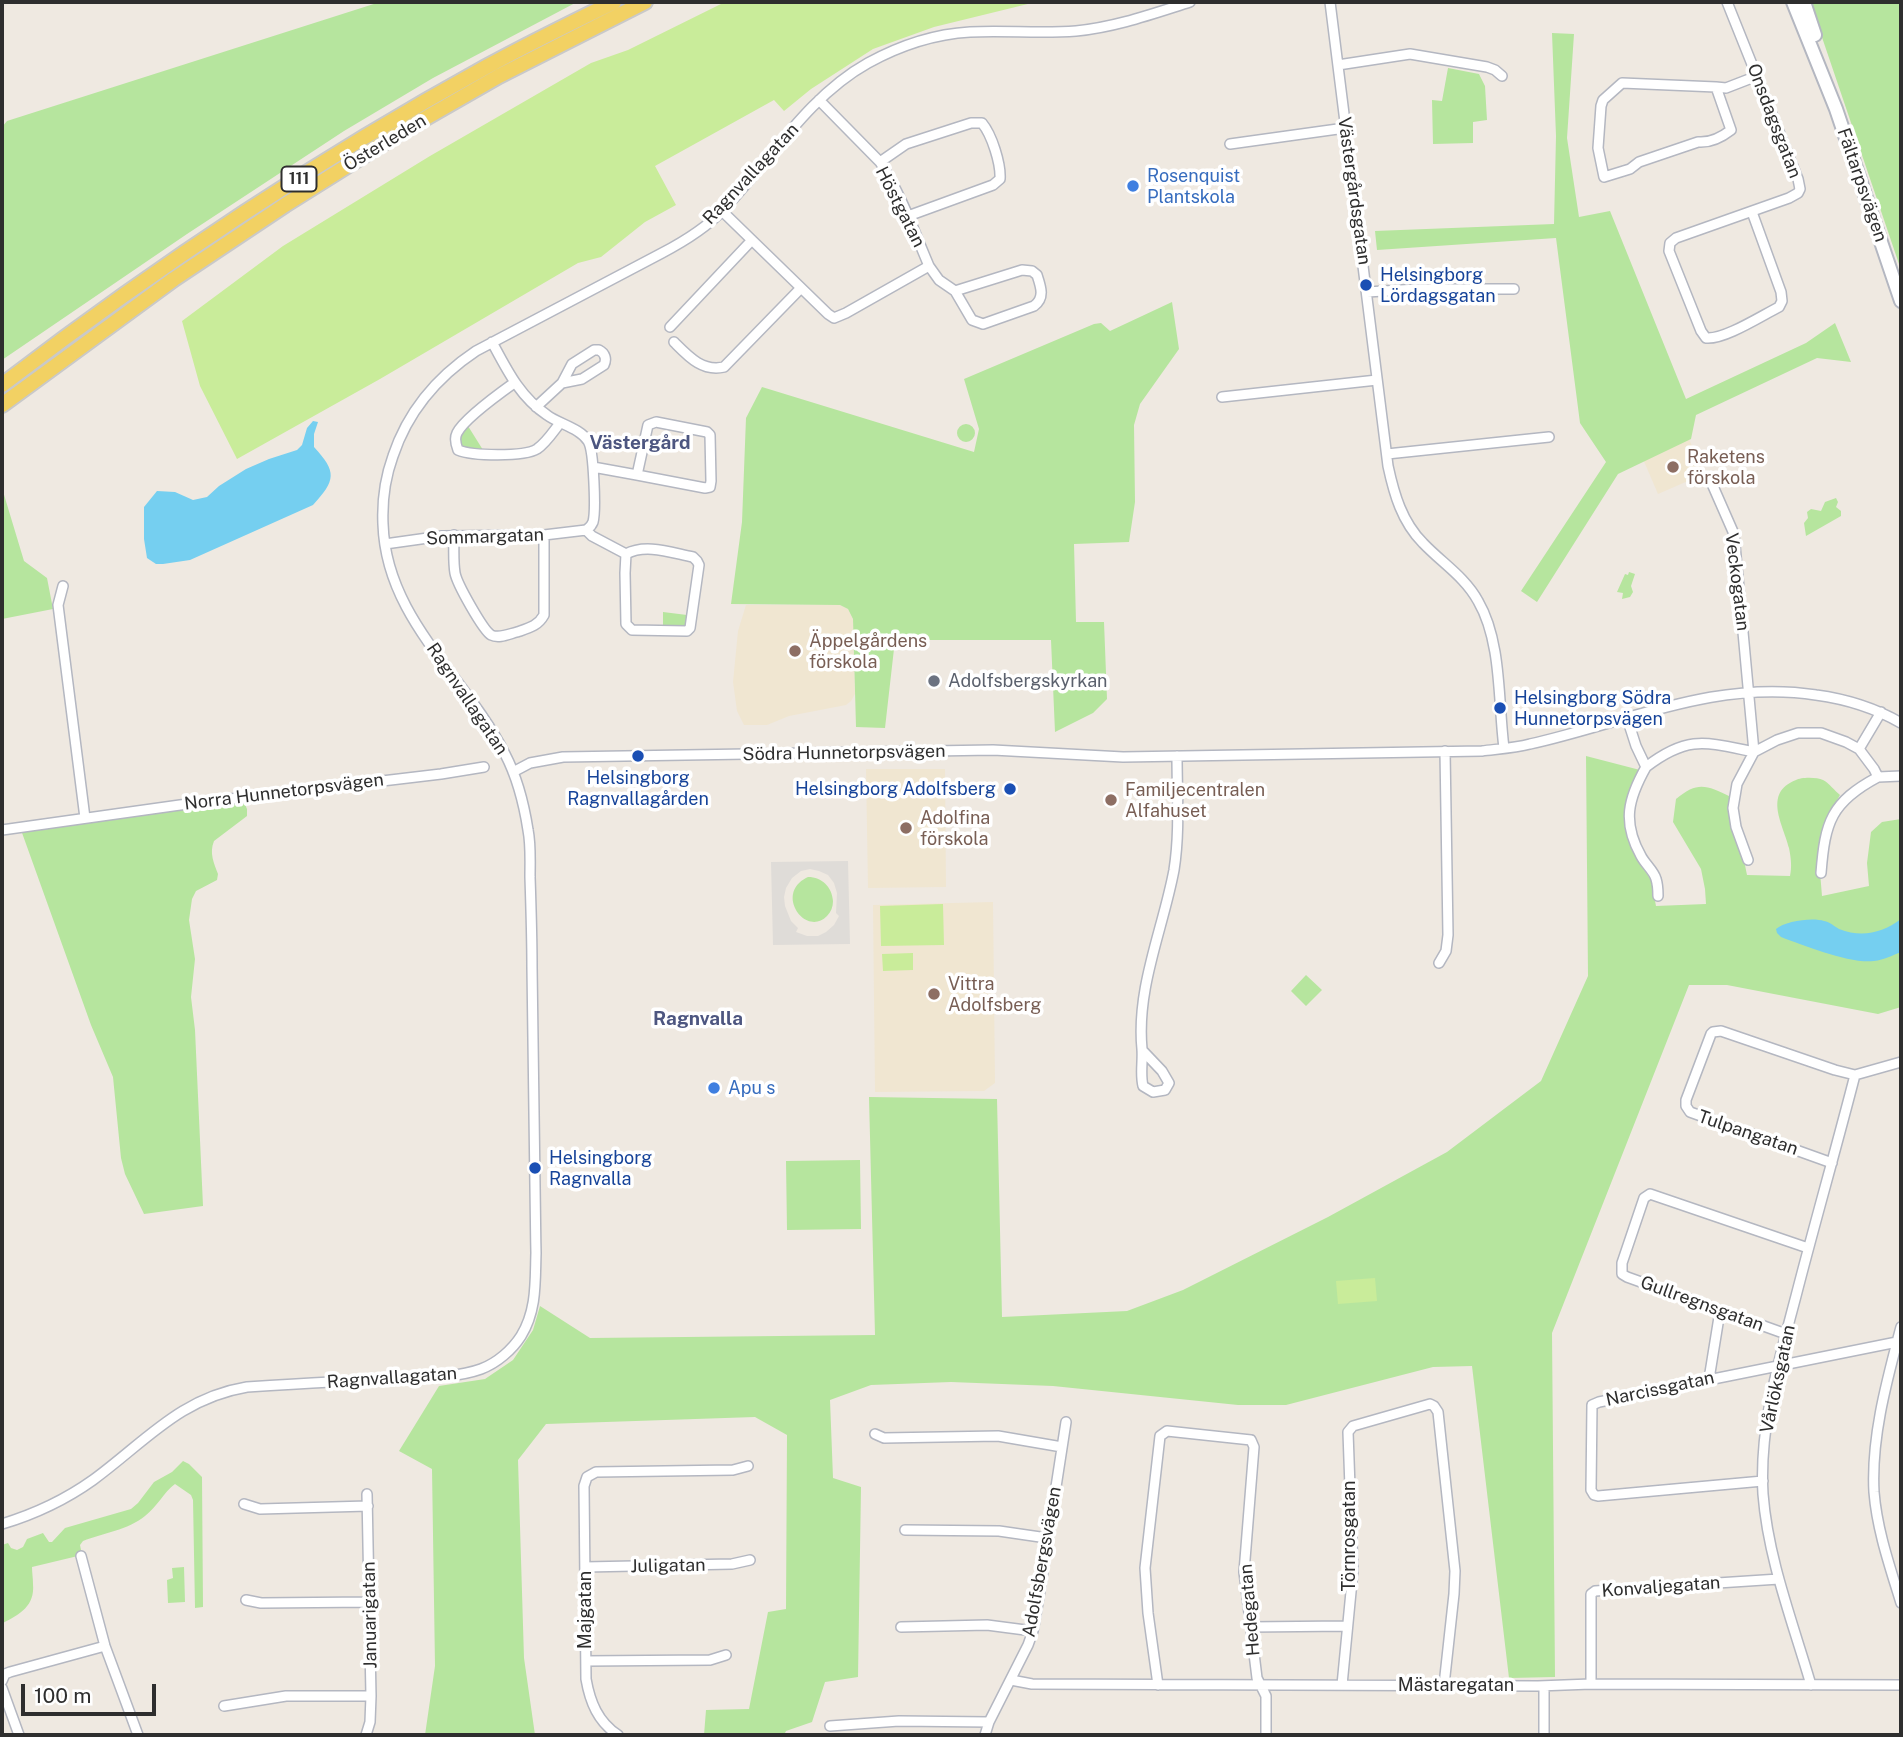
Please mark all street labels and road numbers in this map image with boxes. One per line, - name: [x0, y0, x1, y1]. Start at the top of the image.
- street label: Onsdagsgatan: [1742, 61, 1806, 181]
- street label: Österleden: [340, 110, 430, 176]
- street label: Västergårdsgatan: [1333, 116, 1375, 266]
- street label: Ragnvallagatan: [699, 119, 803, 229]
- street label: Fältarpsvägen: [1832, 125, 1892, 245]
- street label: Höstgatan: [870, 163, 930, 251]
- road number: 111: [282, 167, 316, 192]
- street label: Sommargatan: [426, 524, 544, 550]
- street label: Veckogatan: [1720, 532, 1754, 632]
- street label: Ragnvallagatan: [422, 639, 512, 759]
- street label: Södra Hunnetorpsvägen: [742, 740, 946, 766]
- street label: Norra Hunnetorpsvägen: [183, 769, 385, 815]
- street label: Tulpangatan: [1695, 1106, 1801, 1160]
- street label: Gullregnsgatan: [1637, 1272, 1767, 1336]
- street label: Vårlöksgatan: [1756, 1323, 1800, 1435]
- street label: Ragnvallagatan: [326, 1363, 458, 1393]
- street label: Narcissgatan: [1604, 1367, 1716, 1411]
- street label: Törnrosgatan: [1338, 1481, 1360, 1591]
- street label: Adolfsbergsvägen: [1018, 1485, 1066, 1639]
- street label: Juligatan: [630, 1555, 706, 1577]
- street label: Januarigatan: [358, 1561, 382, 1669]
- street label: Hedegatan: [1235, 1563, 1265, 1657]
- street label: Majgatan: [574, 1571, 596, 1649]
- street label: Konvaljegatan: [1601, 1572, 1721, 1602]
- street label: Mästaregatan: [1398, 1674, 1514, 1696]

